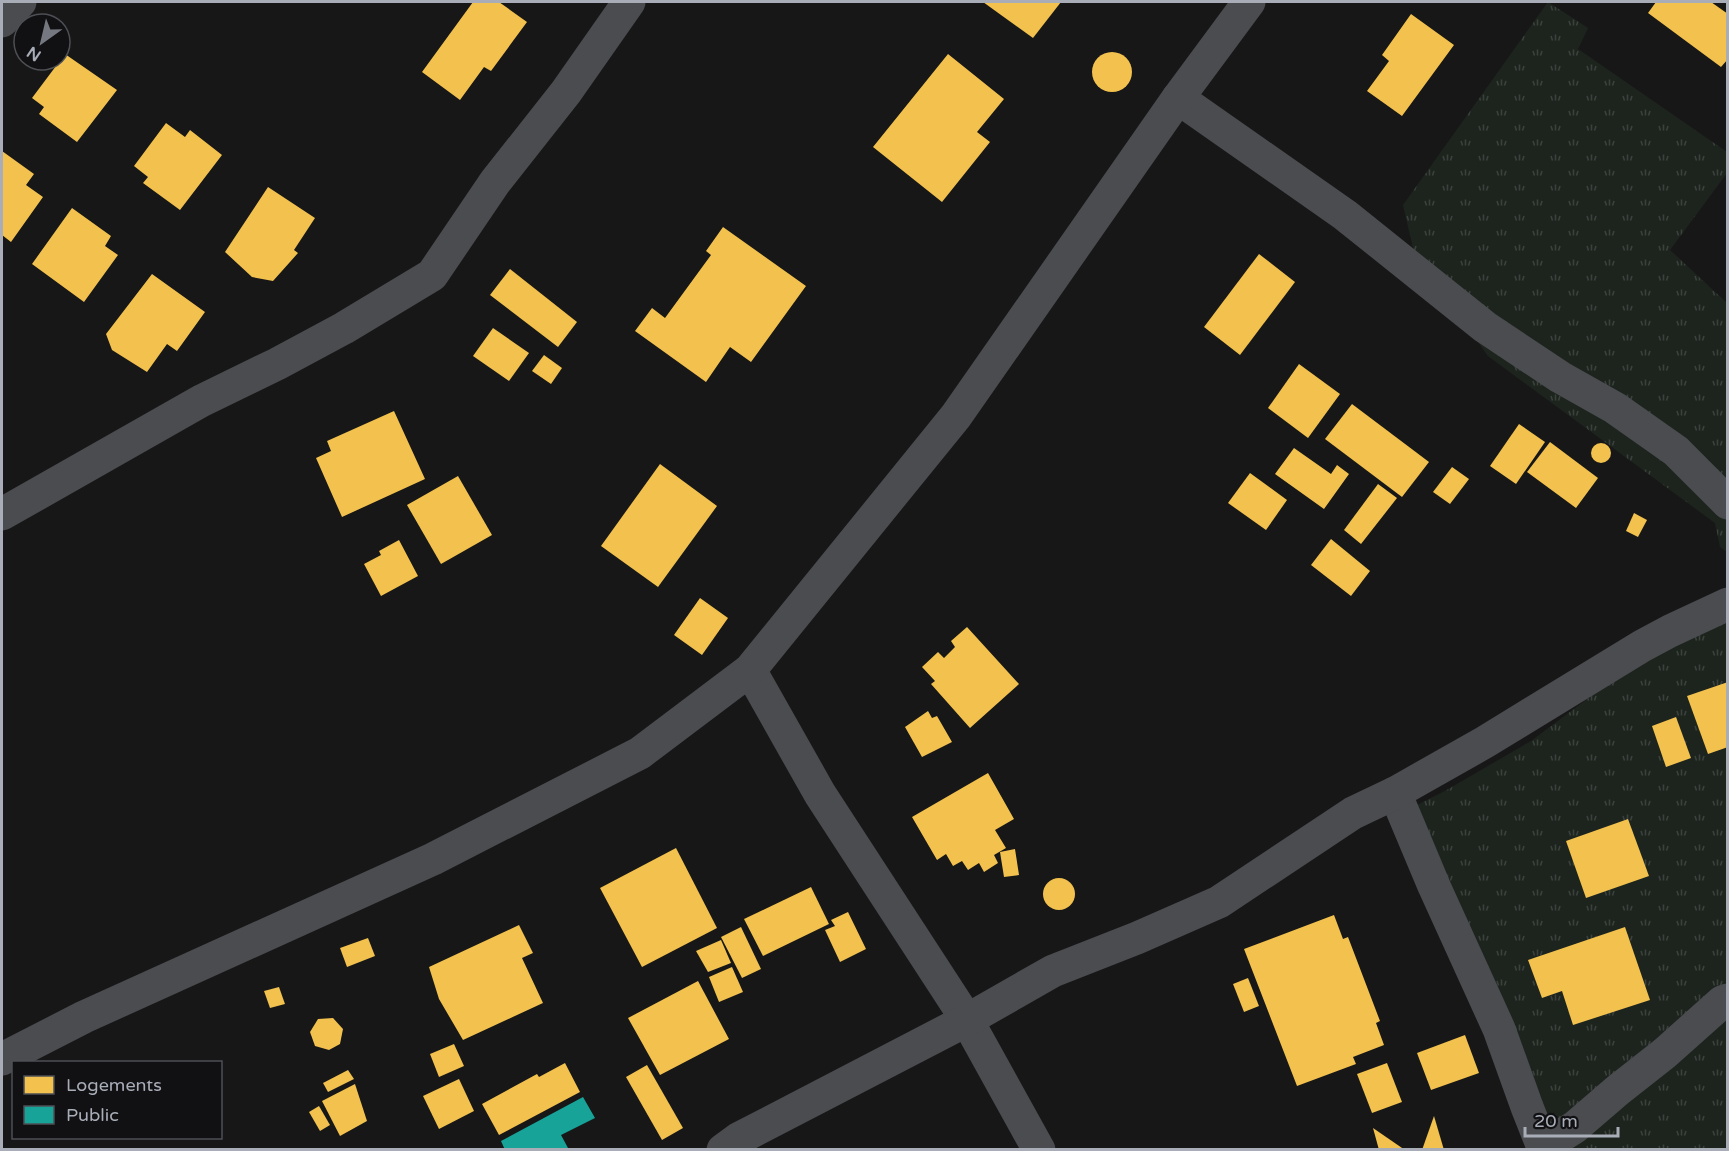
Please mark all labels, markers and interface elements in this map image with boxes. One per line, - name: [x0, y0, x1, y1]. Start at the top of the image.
- north arrow: [12, 12, 72, 72]
- text: N: [23, 42, 45, 65]
- legend: [12, 1061, 222, 1139]
- text: Logements: [66, 1074, 162, 1096]
- scale bar: [1525, 1100, 1618, 1138]
- text: Public: [66, 1104, 119, 1126]
- text: 20 m: [1534, 1110, 1578, 1132]

